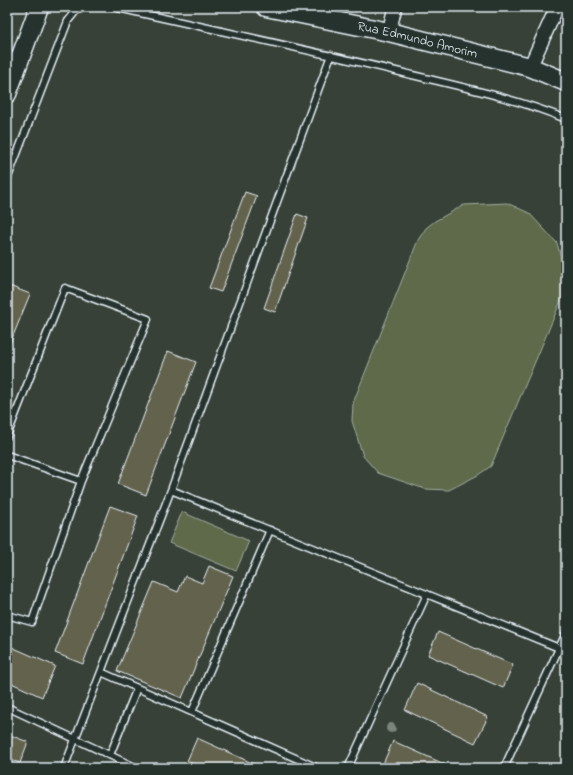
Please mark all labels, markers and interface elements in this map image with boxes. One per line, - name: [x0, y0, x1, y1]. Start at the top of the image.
- street label: Rua Edmundo Amorim: [356, 16, 479, 63]

